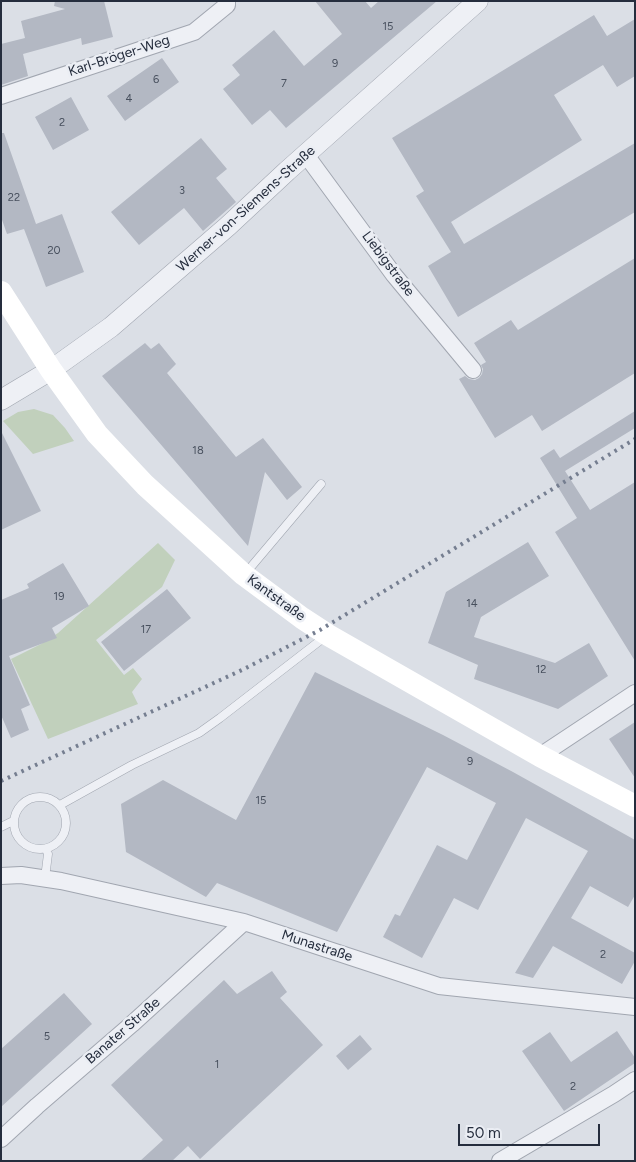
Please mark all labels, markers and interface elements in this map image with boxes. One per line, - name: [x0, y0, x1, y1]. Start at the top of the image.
- house number: 15: [383, 20, 393, 34]
- street label: Karl-Bröger-Weg: [66, 32, 172, 80]
- house number: 9: [332, 57, 338, 71]
- house number: 6: [153, 73, 159, 87]
- house number: 7: [281, 77, 287, 91]
- house number: 4: [126, 92, 132, 106]
- house number: 2: [59, 116, 65, 130]
- street label: Werner-von-Siemens-Straße: [173, 142, 319, 276]
- house number: 3: [179, 184, 185, 198]
- house number: 22: [8, 191, 20, 205]
- street label: Liebigstraße: [358, 228, 418, 300]
- house number: 20: [47, 244, 61, 258]
- house number: 18: [192, 444, 204, 458]
- street label: Kantstraße: [244, 571, 308, 625]
- house number: 19: [54, 590, 64, 604]
- house number: 14: [466, 597, 478, 611]
- house number: 17: [141, 623, 151, 637]
- house number: 12: [536, 663, 546, 677]
- house number: 9: [467, 755, 473, 769]
- house number: 15: [256, 794, 266, 808]
- street label: Munastraße: [279, 927, 355, 965]
- house number: 2: [600, 948, 606, 962]
- street label: Banater Straße: [82, 994, 164, 1068]
- house number: 5: [44, 1030, 50, 1044]
- house number: 1: [215, 1058, 219, 1072]
- house number: 2: [570, 1080, 576, 1094]
- scale bar: [461, 1114, 604, 1146]
- text: 50 m: [466, 1124, 501, 1142]

